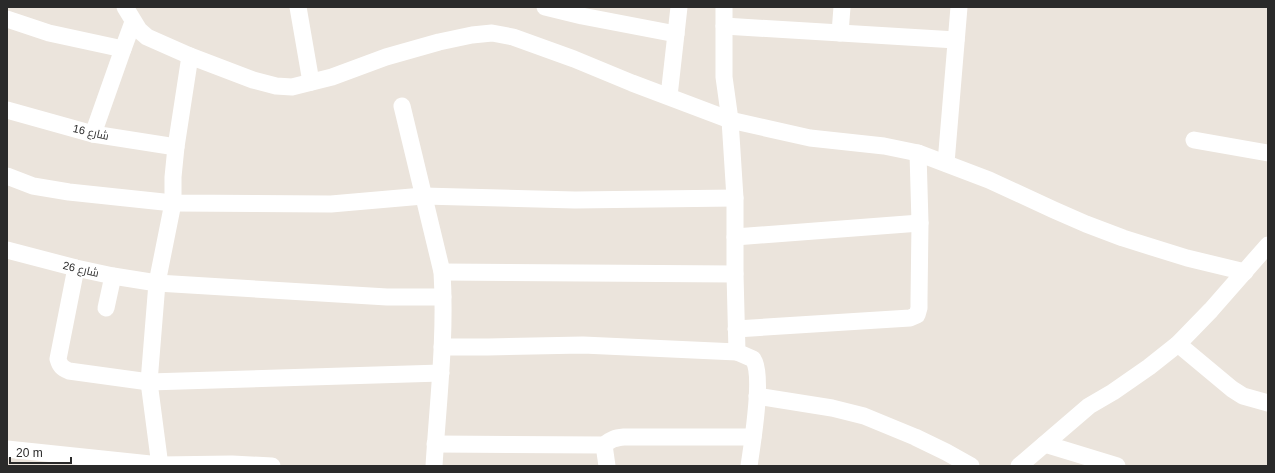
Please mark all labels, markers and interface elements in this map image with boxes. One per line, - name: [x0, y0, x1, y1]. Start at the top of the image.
- street label: شارع 16: [71, 122, 110, 144]
- street label: شارع 26: [61, 259, 100, 281]
- scale bar: [10, 439, 71, 465]
- text: 20 m: [16, 446, 43, 460]

